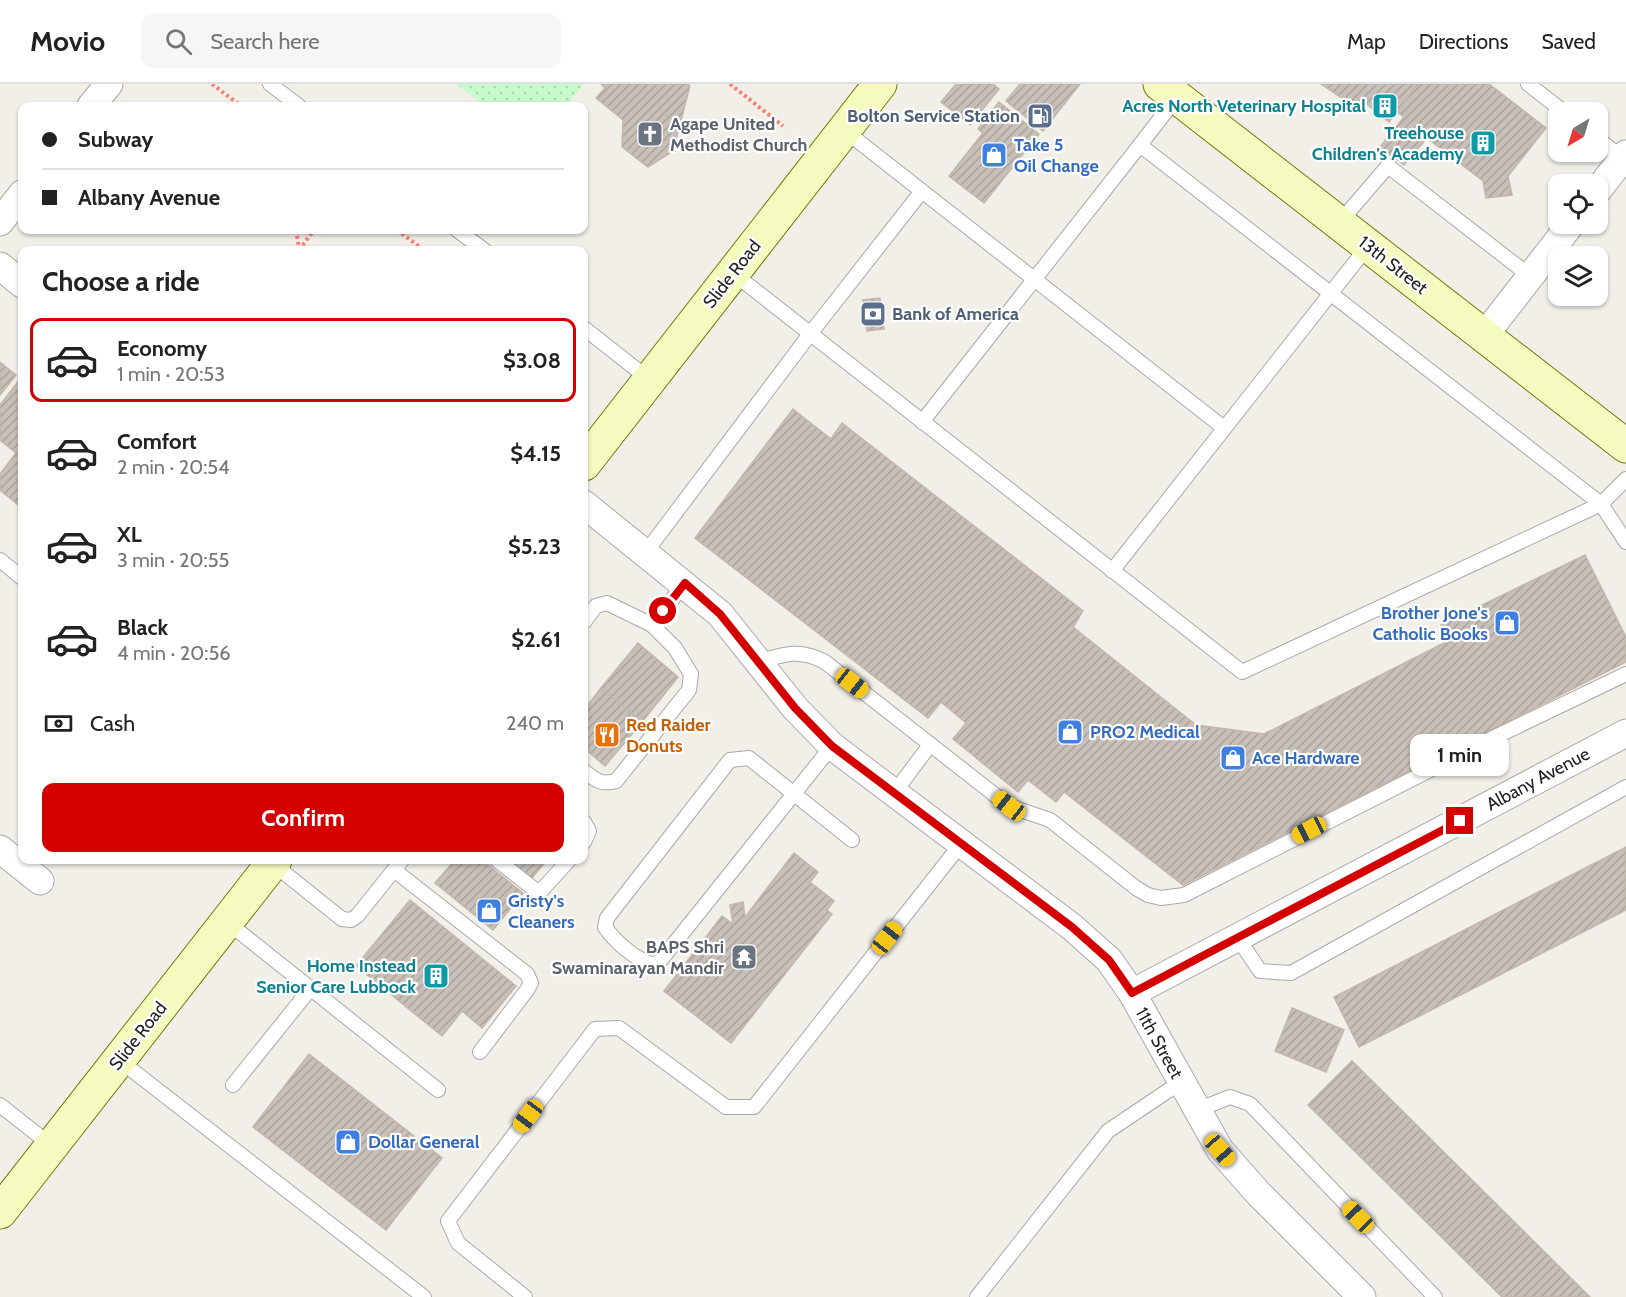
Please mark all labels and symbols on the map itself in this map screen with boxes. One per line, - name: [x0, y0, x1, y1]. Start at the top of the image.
- building icon: Acres North Veterinary Hospital: [1370, 91, 1400, 121]
- place label: Acres North Veterinary Hospital: [1122, 95, 1366, 117]
- fuel station icon: Bolton Service Station: [1025, 101, 1055, 131]
- north arrow: [1548, 102, 1608, 162]
- place label: Bolton Service Station: [847, 105, 1020, 127]
- place label: Agape United Methodist Church: [670, 113, 808, 156]
- church icon: Agape United Methodist Church: [635, 119, 665, 149]
- place label: Treehouse Children's Academy: [1312, 122, 1464, 165]
- building icon: Treehouse Children's Academy: [1468, 128, 1498, 158]
- place label: Take 5 Oil Change: [1014, 134, 1099, 177]
- shop icon: Take 5 Oil Change: [979, 140, 1009, 170]
- street label: 13th Street: [1354, 231, 1432, 299]
- street label: Slide Road: [698, 235, 766, 313]
- bank icon: Bank of America: [858, 299, 888, 329]
- place label: Bank of America: [892, 303, 1019, 325]
- route start: [649, 597, 676, 624]
- place label: Brother Jone's Catholic Books: [1372, 602, 1488, 645]
- shop icon: Brother Jone's Catholic Books: [1492, 608, 1522, 638]
- car: [832, 665, 872, 701]
- place label: Red Raider Donuts: [626, 714, 711, 757]
- shop icon: PRO2 Medical: [1055, 717, 1085, 747]
- restaurant icon: Red Raider Donuts: [592, 720, 622, 750]
- place label: PRO2 Medical: [1090, 721, 1200, 743]
- callout: 1 min: [1410, 734, 1510, 776]
- shop icon: Ace Hardware: [1218, 743, 1248, 773]
- street label: Albany Avenue: [1483, 743, 1593, 815]
- place label: Ace Hardware: [1252, 747, 1359, 769]
- car: [989, 788, 1029, 824]
- route end: [1446, 807, 1473, 834]
- car: [1289, 814, 1329, 846]
- place label: Gristy's Cleaners: [508, 890, 575, 933]
- shop icon: Gristy's Cleaners: [474, 896, 504, 926]
- car: [869, 918, 905, 958]
- place label: BAPS Shri Swaminarayan Mandir: [552, 936, 724, 979]
- temple icon: BAPS Shri Swaminarayan Mandir: [729, 942, 759, 972]
- place label: Home Instead Senior Care Lubbock: [256, 955, 416, 998]
- building icon: Home Instead Senior Care Lubbock: [421, 961, 451, 991]
- street label: Slide Road: [104, 997, 172, 1075]
- street label: 11th Street: [1131, 1004, 1187, 1082]
- car: [510, 1096, 546, 1136]
- shop icon: Dollar General: [333, 1127, 363, 1157]
- place label: Dollar General: [368, 1131, 480, 1153]
- car: [1201, 1131, 1239, 1169]
- car: [1339, 1198, 1377, 1236]

